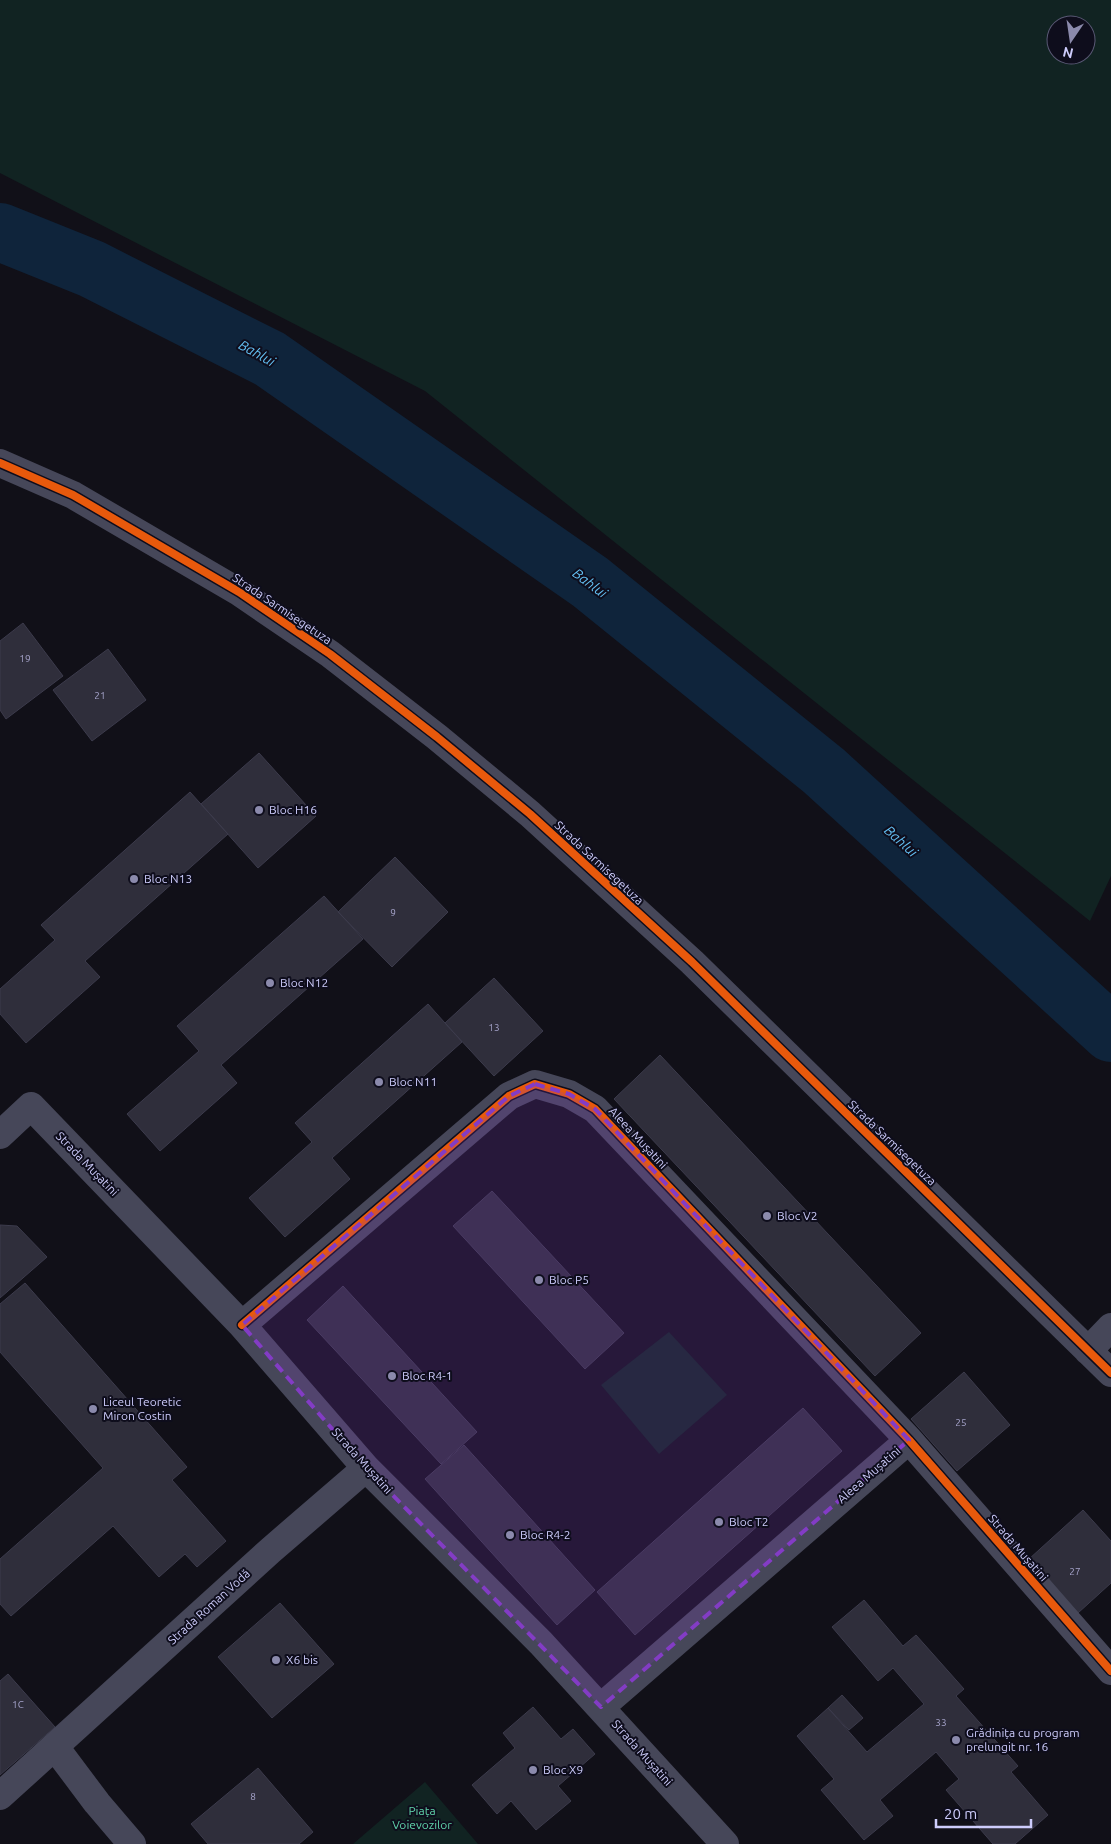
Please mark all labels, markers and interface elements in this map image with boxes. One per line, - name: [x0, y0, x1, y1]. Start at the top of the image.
- north arrow: [1046, 15, 1096, 65]
- text: N: [1061, 44, 1075, 62]
- water label: Bahlui: [236, 337, 278, 370]
- water label: Bahlui: [570, 565, 611, 601]
- street label: Strada Sarmisegetuza: [230, 571, 334, 647]
- house number: 19: [19, 653, 31, 664]
- house number: 21: [94, 690, 106, 701]
- place label: Bloc H16: [269, 803, 317, 816]
- marker: Bloc H16: [253, 804, 265, 816]
- street label: Strada Sarmisegetuza: [552, 818, 646, 907]
- water label: Bahlui: [881, 822, 921, 860]
- place label: Bloc N13: [144, 872, 192, 885]
- marker: Bloc N13: [128, 873, 140, 885]
- house number: 9: [390, 907, 396, 918]
- place label: Bloc N12: [280, 976, 328, 989]
- marker: Bloc N12: [264, 977, 276, 989]
- house number: 13: [488, 1022, 500, 1033]
- place label: Bloc N11: [389, 1075, 437, 1088]
- marker: Bloc N11: [373, 1076, 385, 1088]
- street label: Strada Sarmisegetuza: [846, 1097, 939, 1188]
- street label: Aleea Mușatini: [607, 1104, 670, 1171]
- street label: Strada Mușatini: [54, 1129, 121, 1198]
- place label: Bloc V2: [777, 1209, 818, 1222]
- marker: Bloc V2: [761, 1210, 773, 1222]
- place label: Bloc P5: [549, 1273, 589, 1286]
- marker: Bloc P5: [533, 1274, 545, 1286]
- place label: Bloc R4-1: [402, 1369, 453, 1382]
- marker: Bloc R4-1: [386, 1370, 398, 1382]
- place label: Liceul Teoretic Miron Costin: [103, 1395, 181, 1422]
- marker: Liceul Teoretic Miron Costin: [87, 1403, 99, 1415]
- house number: 25: [955, 1417, 967, 1428]
- street label: Strada Mușatini: [330, 1425, 395, 1496]
- street label: Aleea Mușatini: [835, 1444, 903, 1505]
- street label: Strada Mușatini: [986, 1512, 1051, 1584]
- place label: Bloc T2: [729, 1515, 769, 1528]
- marker: Bloc T2: [713, 1516, 725, 1528]
- place label: Bloc R4-2: [520, 1528, 571, 1541]
- marker: Bloc R4-2: [504, 1529, 516, 1541]
- street label: Strada Roman Vodă: [165, 1566, 252, 1647]
- house number: 27: [1069, 1566, 1081, 1577]
- place label: X6 bis: [286, 1653, 318, 1666]
- marker: X6 bis: [270, 1654, 282, 1666]
- house number: 1C: [12, 1699, 24, 1710]
- street label: Strada Mușatini: [610, 1717, 675, 1788]
- house number: 33: [935, 1717, 947, 1728]
- place label: Grădinița cu program prelungit nr. 16: [966, 1726, 1080, 1753]
- marker: Grădinița cu program prelungit nr. 16: [950, 1734, 962, 1746]
- place label: Bloc X9: [543, 1763, 583, 1776]
- marker: Bloc X9: [527, 1764, 539, 1776]
- house number: 8: [250, 1791, 256, 1802]
- scale bar: [936, 1796, 1031, 1828]
- park label: Piața Voievozilor: [392, 1804, 452, 1831]
- text: 20 m: [944, 1805, 977, 1822]

